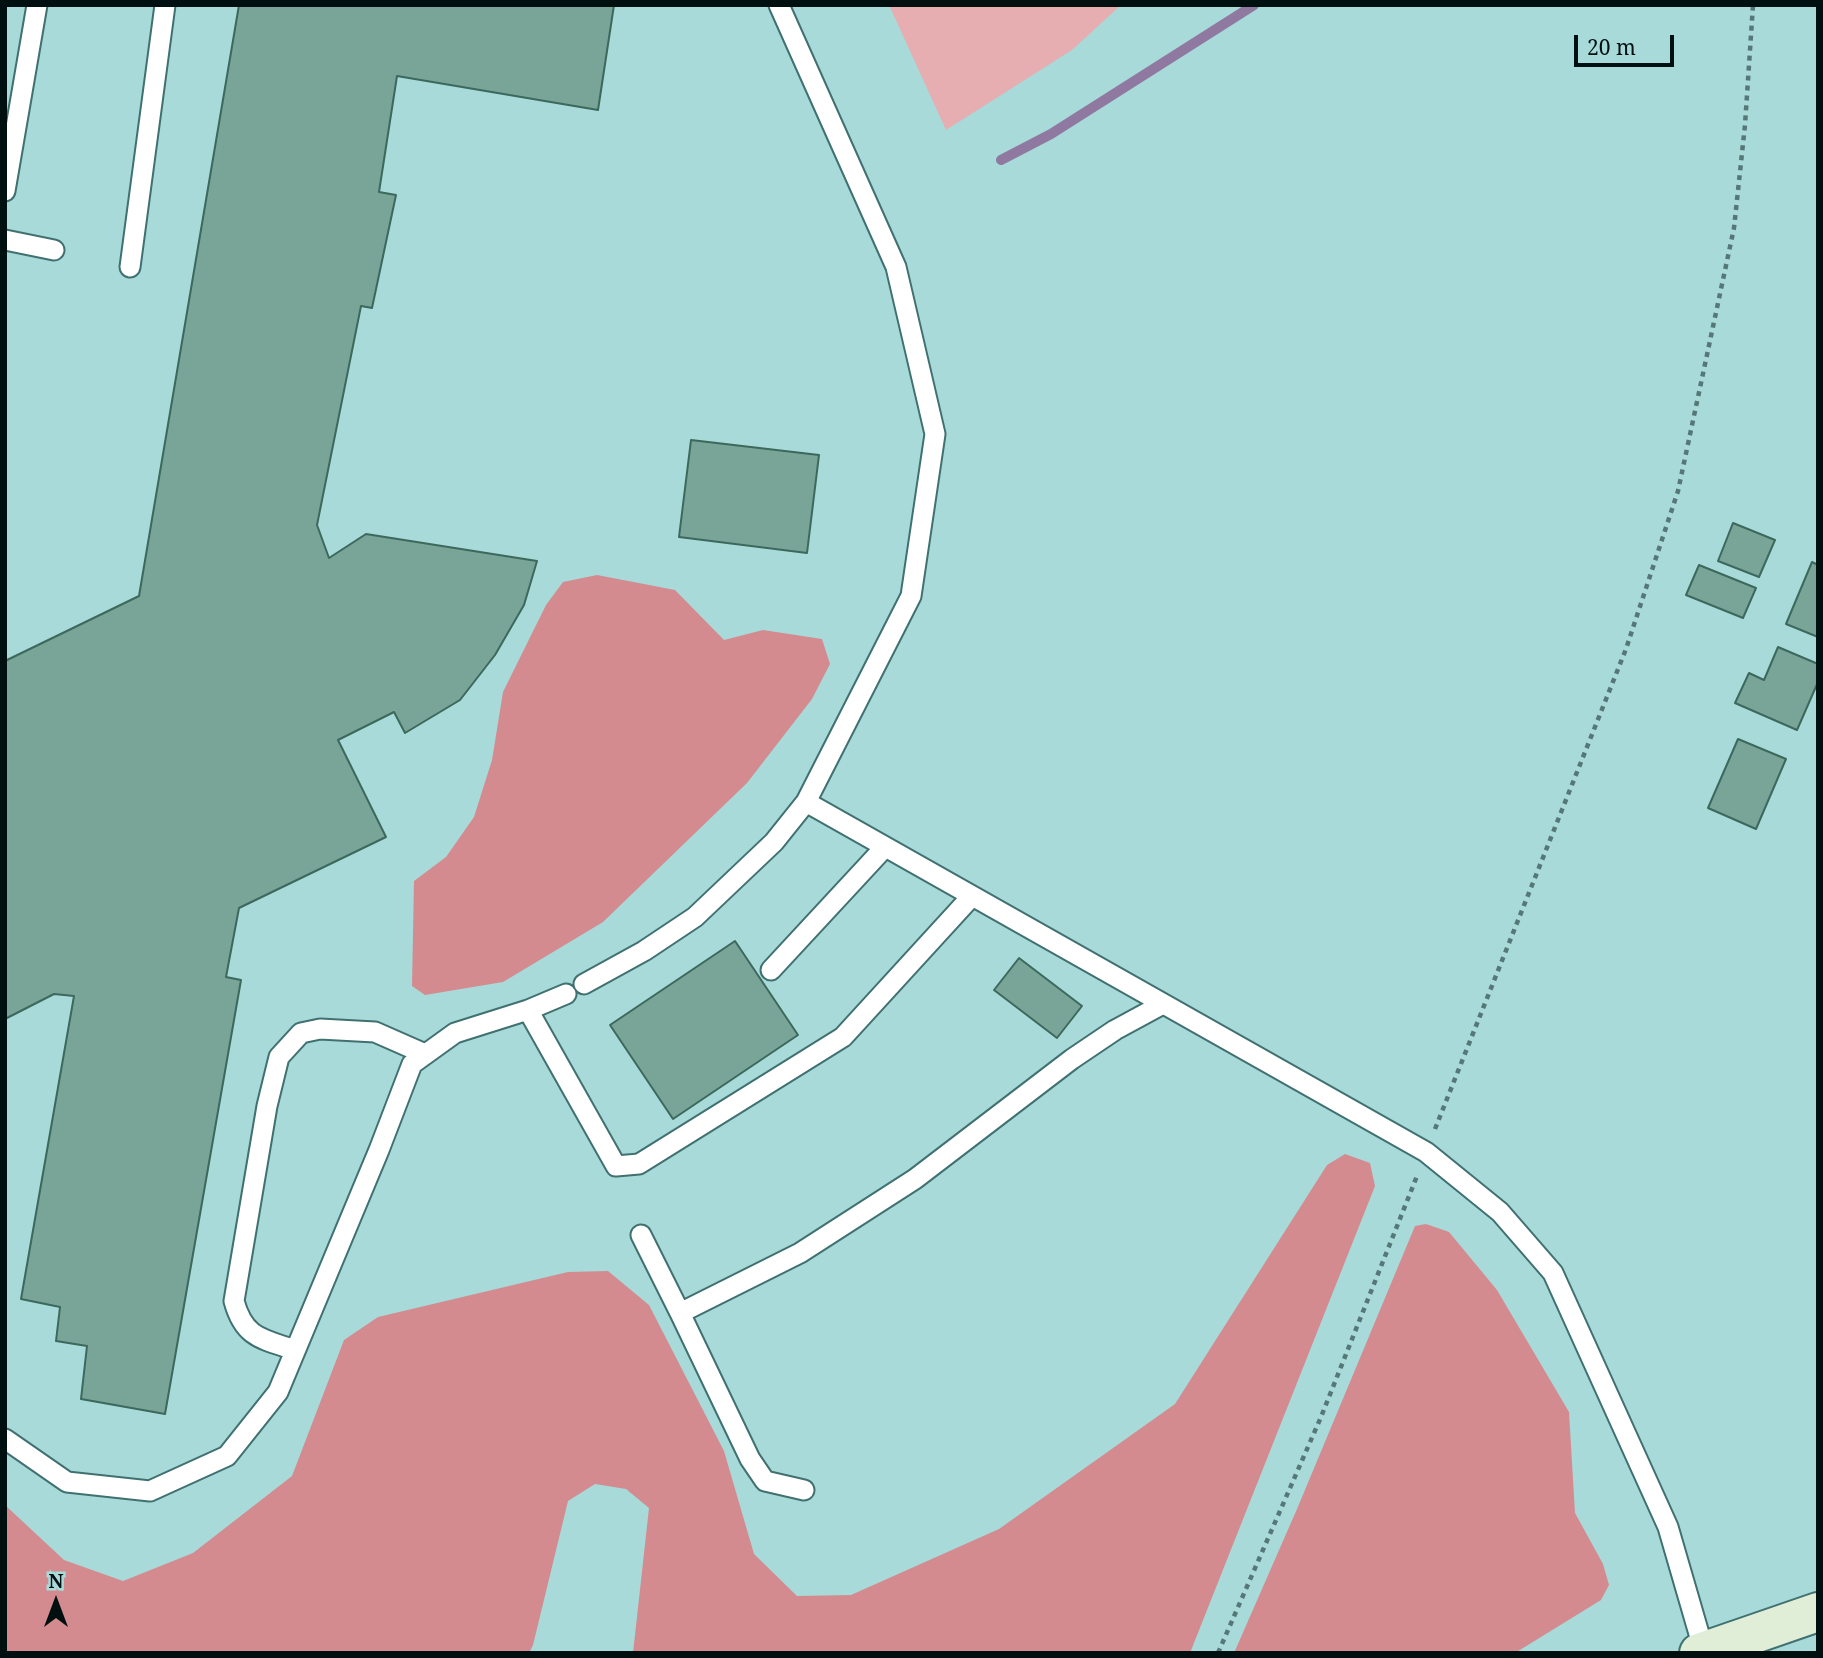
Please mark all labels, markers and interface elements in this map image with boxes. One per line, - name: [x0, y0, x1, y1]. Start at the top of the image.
- scale bar: [1578, 21, 1678, 65]
- text: 20 m: [1587, 33, 1636, 61]
- north arrow: [21, 1567, 91, 1637]
- text: N: [49, 1568, 63, 1594]

